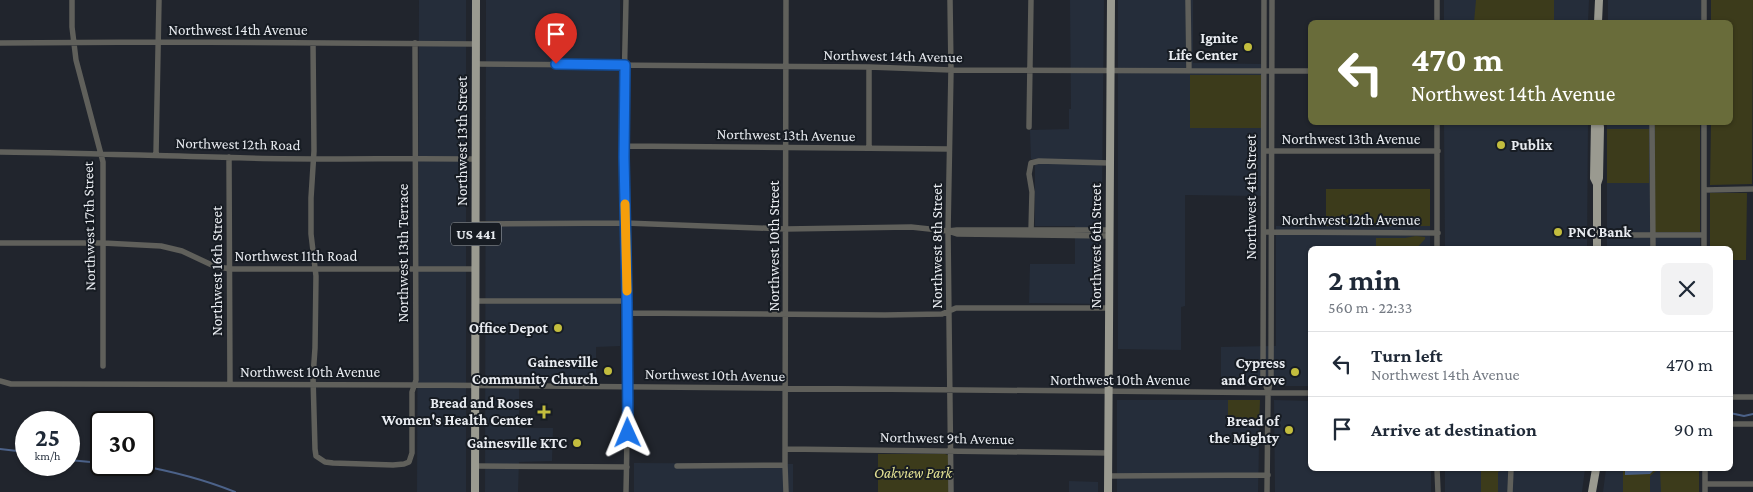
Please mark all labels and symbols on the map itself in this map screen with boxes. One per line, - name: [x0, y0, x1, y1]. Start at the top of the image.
- pin: [535, 13, 577, 64]
- street label: Northwest 14th Avenue: [168, 22, 308, 38]
- place label: Ignite Life Center: [1168, 30, 1238, 63]
- marker: Ignite Life Center: [1242, 41, 1254, 53]
- street label: Northwest 14th Avenue: [823, 47, 963, 65]
- street label: Northwest 13th Street: [454, 75, 470, 206]
- street label: Northwest 13th Avenue: [716, 126, 856, 144]
- street label: Northwest 13th Avenue: [1282, 131, 1421, 147]
- street label: Northwest 4th Street: [1243, 133, 1259, 260]
- street label: Northwest 12th Road: [175, 135, 301, 153]
- place label: Publix: [1511, 137, 1553, 153]
- marker: Publix: [1495, 139, 1507, 151]
- street label: Northwest 17th Street: [80, 160, 98, 291]
- street label: Northwest 10th Street: [766, 179, 782, 312]
- street label: Northwest 8th Street: [929, 182, 945, 309]
- street label: Northwest 6th Street: [1088, 182, 1104, 309]
- street label: Northwest 13th Terrace: [395, 183, 411, 322]
- street label: Northwest 16th Street: [209, 205, 225, 336]
- street label: Northwest 12th Avenue: [1282, 212, 1421, 228]
- road number: US 441: [451, 222, 501, 245]
- place label: PNC Bank: [1568, 224, 1632, 240]
- marker: PNC Bank: [1552, 226, 1564, 238]
- street label: Northwest 11th Road: [235, 248, 358, 264]
- place label: Office Depot: [469, 320, 549, 336]
- marker: Office Depot: [552, 322, 564, 334]
- place label: Gainesville Community Church: [472, 354, 598, 387]
- place label: Cypress and Grove: [1221, 355, 1285, 388]
- street label: Northwest 10th Avenue: [240, 364, 380, 380]
- marker: Gainesville Community Church: [602, 365, 614, 377]
- street label: Northwest 10th Avenue: [645, 366, 786, 384]
- marker: Cypress and Grove: [1289, 366, 1301, 378]
- street label: Northwest 10th Avenue: [1050, 372, 1190, 388]
- place label: Bread and Roses Women's Health Center: [381, 395, 533, 428]
- marker: Bread and Roses Women's Health Center: [537, 405, 551, 419]
- position arrow: [601, 406, 653, 458]
- speed limit sign: 30: [90, 411, 155, 476]
- place label: Bread of the Mighty: [1209, 413, 1280, 446]
- marker: Bread of the Mighty: [1283, 424, 1295, 436]
- street label: Northwest 9th Avenue: [880, 429, 1015, 447]
- place label: Gainesville KTC: [467, 435, 567, 451]
- marker: Gainesville KTC: [571, 437, 583, 449]
- park label: Oakview Park: [874, 465, 953, 481]

